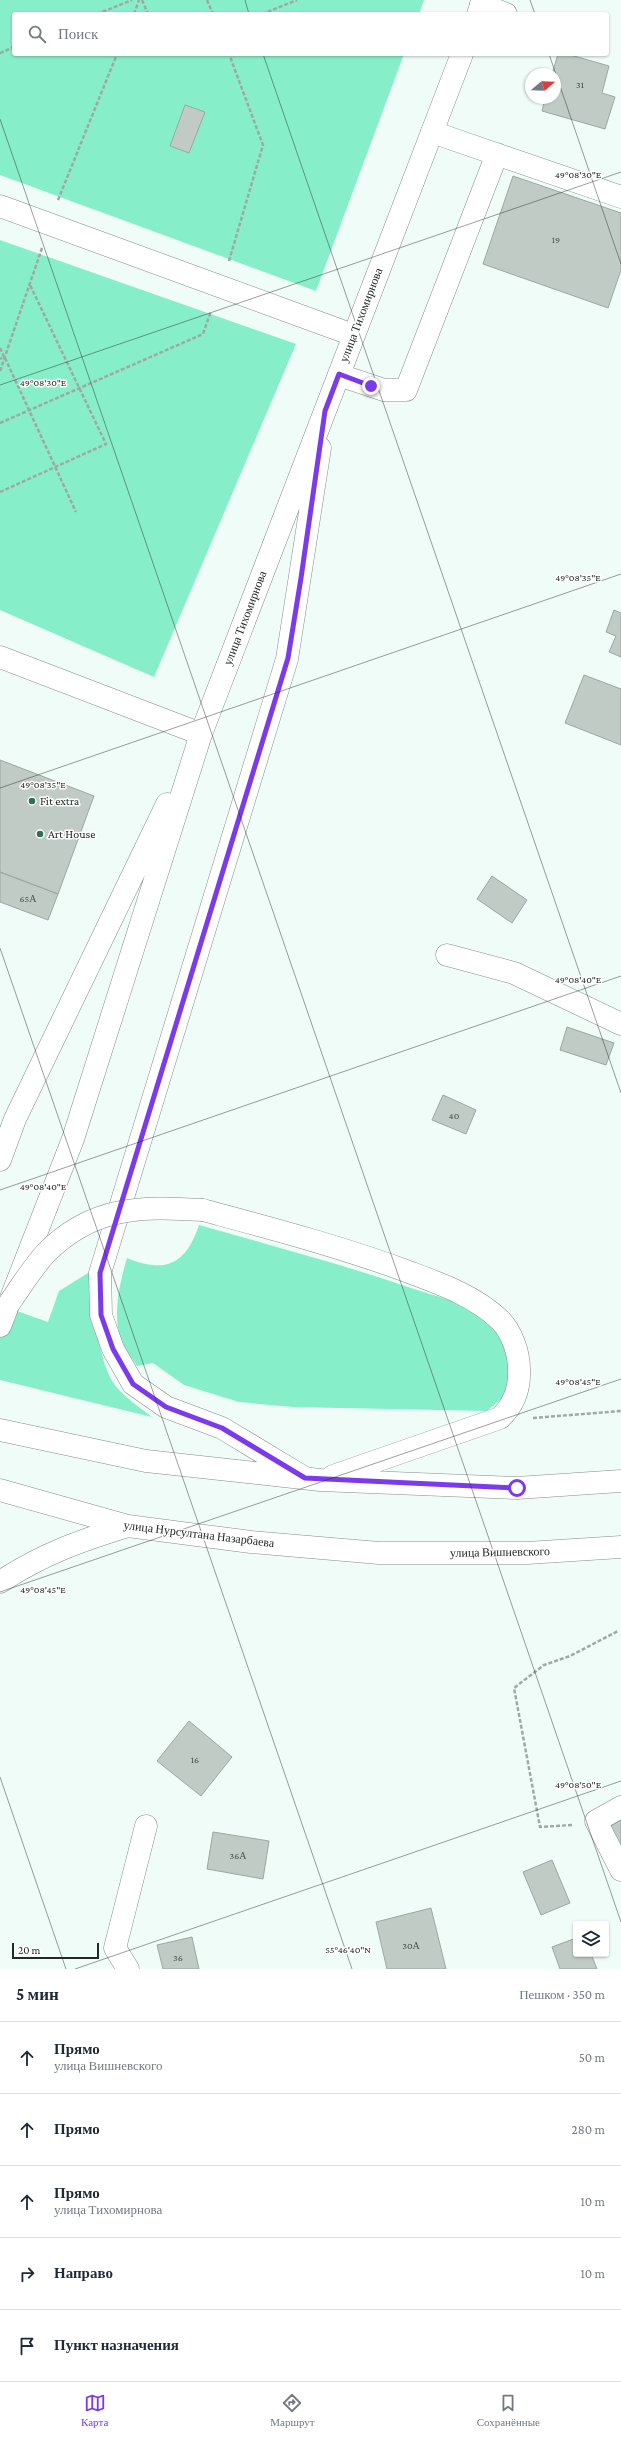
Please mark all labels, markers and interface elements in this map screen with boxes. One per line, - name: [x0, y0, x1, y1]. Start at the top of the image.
- search box: [12, 12, 609, 56]
- icon: search: [26, 23, 48, 45]
- text: Поиск: [58, 26, 98, 42]
- north arrow: [525, 68, 561, 104]
- house number: 31: [576, 79, 584, 90]
- text: 49°08'30"E: [555, 169, 602, 180]
- house number: 19: [552, 234, 560, 245]
- street label: улица Тихомирнова: [337, 265, 386, 364]
- text: 49°08'30"E: [20, 377, 67, 388]
- route end: [362, 377, 380, 395]
- street label: улица Тихомирнова: [221, 568, 270, 667]
- text: 49°08'35"E: [555, 572, 601, 583]
- text: 49°08'35"E: [20, 779, 66, 790]
- place label: Fit extra: [40, 794, 80, 808]
- marker: Fit extra: [27, 796, 37, 806]
- place label: Art House: [48, 827, 95, 841]
- marker: Art House: [35, 829, 45, 839]
- house number: 65А: [20, 893, 37, 904]
- text: 49°08'40"E: [555, 974, 602, 985]
- house number: 40: [449, 1110, 460, 1121]
- text: 49°08'40"E: [20, 1181, 67, 1192]
- text: 49°08'45"E: [555, 1376, 601, 1387]
- route start: [508, 1479, 526, 1497]
- street label: улица Нурсултана Назарбаева: [123, 1518, 276, 1550]
- street label: улица Вишневского: [450, 1544, 550, 1560]
- text: 49°08'45"E: [20, 1584, 66, 1595]
- house number: 16: [191, 1754, 199, 1765]
- text: 49°08'50"E: [555, 1779, 602, 1790]
- house number: 36А: [229, 1850, 247, 1861]
- map controls: [573, 1921, 609, 1957]
- button: layers: [573, 1921, 609, 1957]
- house number: 30А: [402, 1940, 421, 1951]
- scale bar: [12, 1941, 99, 1960]
- text: 20 m: [18, 1944, 40, 1956]
- text: 55°46'40"N: [325, 1944, 371, 1955]
- house number: 36: [173, 1952, 183, 1963]
- text: 5 мин: [16, 1985, 59, 2004]
- text: Пешком · 350 m: [519, 1987, 605, 2002]
- text: Прямо: [54, 2041, 100, 2057]
- icon: ahead: [16, 2047, 38, 2069]
- text: 50 m: [579, 2050, 605, 2065]
- text: улица Вишневского: [54, 2058, 162, 2073]
- icon: ahead: [16, 2119, 38, 2141]
- text: Прямо: [54, 2121, 100, 2137]
- text: 280 m: [572, 2122, 605, 2137]
- text: Прямо: [54, 2185, 100, 2201]
- icon: ahead: [16, 2191, 38, 2213]
- text: 10 m: [580, 2194, 605, 2209]
- text: улица Тихомирнова: [54, 2202, 162, 2217]
- icon: right: [16, 2263, 38, 2285]
- text: Направо: [54, 2265, 113, 2281]
- text: 10 m: [580, 2266, 605, 2281]
- icon: arrive: [16, 2335, 38, 2357]
- text: Пункт назначения: [54, 2337, 179, 2353]
- tab: Карта: [81, 2392, 108, 2428]
- tab: Маршрут: [270, 2392, 315, 2428]
- tab: Сохранённые: [477, 2392, 540, 2428]

